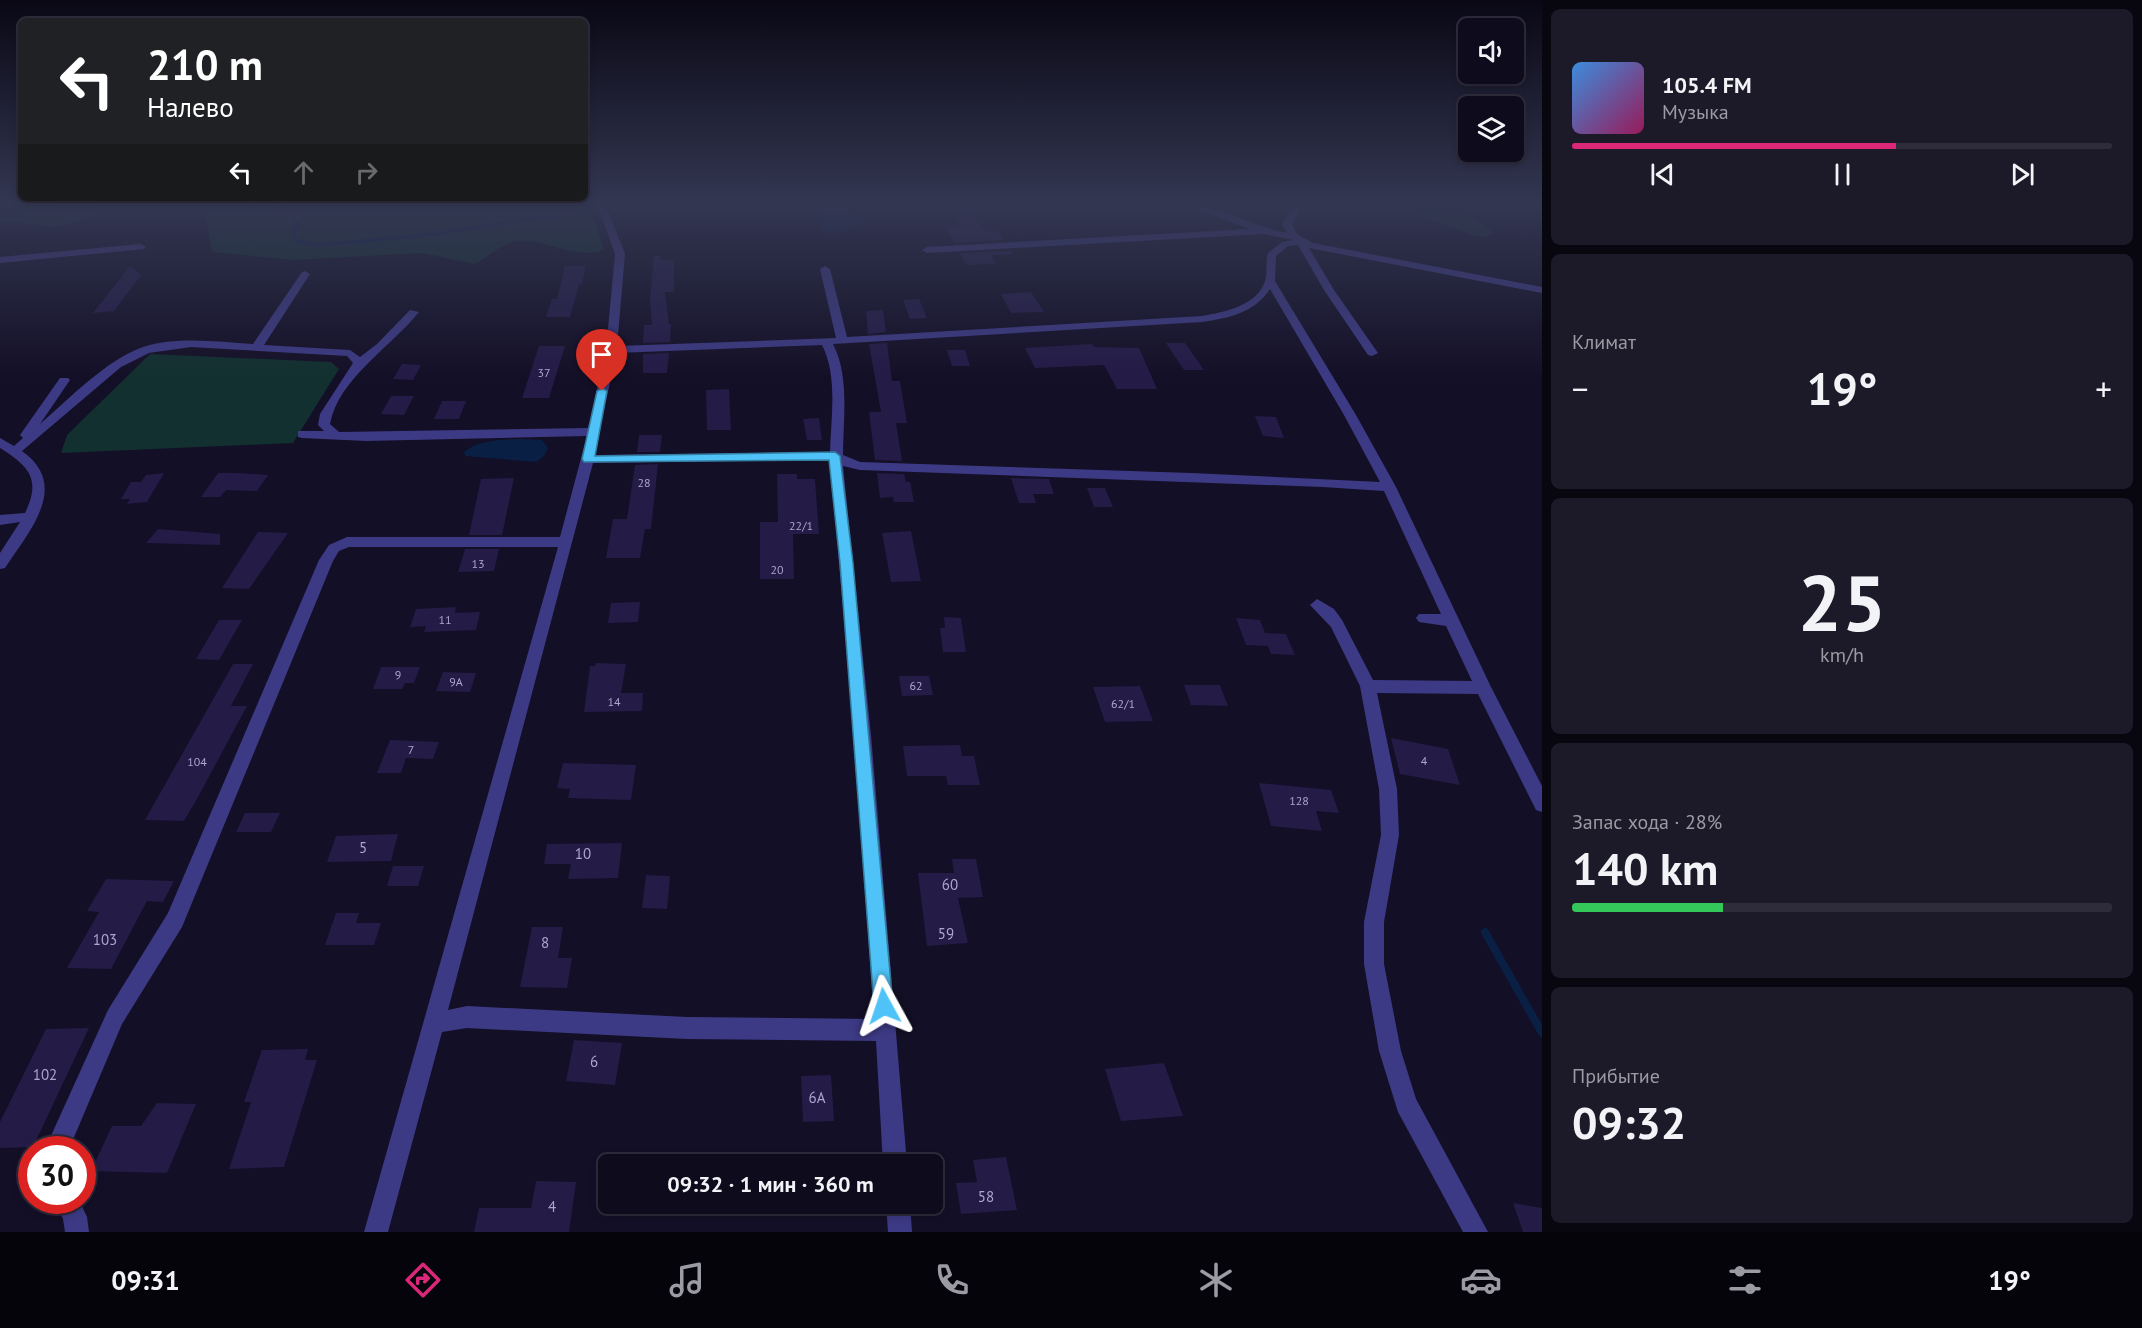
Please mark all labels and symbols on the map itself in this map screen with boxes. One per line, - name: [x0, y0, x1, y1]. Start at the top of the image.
- pin: [576, 329, 627, 391]
- house number: 37: [537, 365, 551, 380]
- house number: 28: [637, 475, 651, 490]
- house number: 22/1: [789, 518, 813, 533]
- house number: 13: [471, 556, 485, 571]
- house number: 20: [770, 562, 784, 577]
- house number: 11: [438, 612, 452, 627]
- house number: 9: [395, 667, 401, 682]
- house number: 9А: [449, 674, 463, 689]
- house number: 62: [909, 678, 923, 693]
- house number: 14: [607, 694, 621, 709]
- house number: 62/1: [1111, 696, 1135, 711]
- house number: 7: [408, 742, 414, 757]
- house number: 4: [1421, 753, 1428, 768]
- house number: 104: [187, 754, 207, 769]
- house number: 128: [1289, 793, 1309, 808]
- house number: 5: [359, 838, 367, 857]
- house number: 10: [575, 844, 591, 863]
- house number: 60: [942, 875, 958, 894]
- house number: 59: [938, 924, 954, 943]
- house number: 103: [93, 930, 117, 949]
- house number: 8: [541, 933, 549, 952]
- position arrow: [852, 974, 916, 1038]
- house number: 6: [590, 1052, 598, 1071]
- house number: 102: [33, 1065, 57, 1084]
- house number: 6А: [809, 1088, 826, 1107]
- speed limit sign: 30: [18, 1136, 96, 1214]
- house number: 58: [978, 1187, 994, 1206]
- house number: 4: [548, 1197, 556, 1216]

